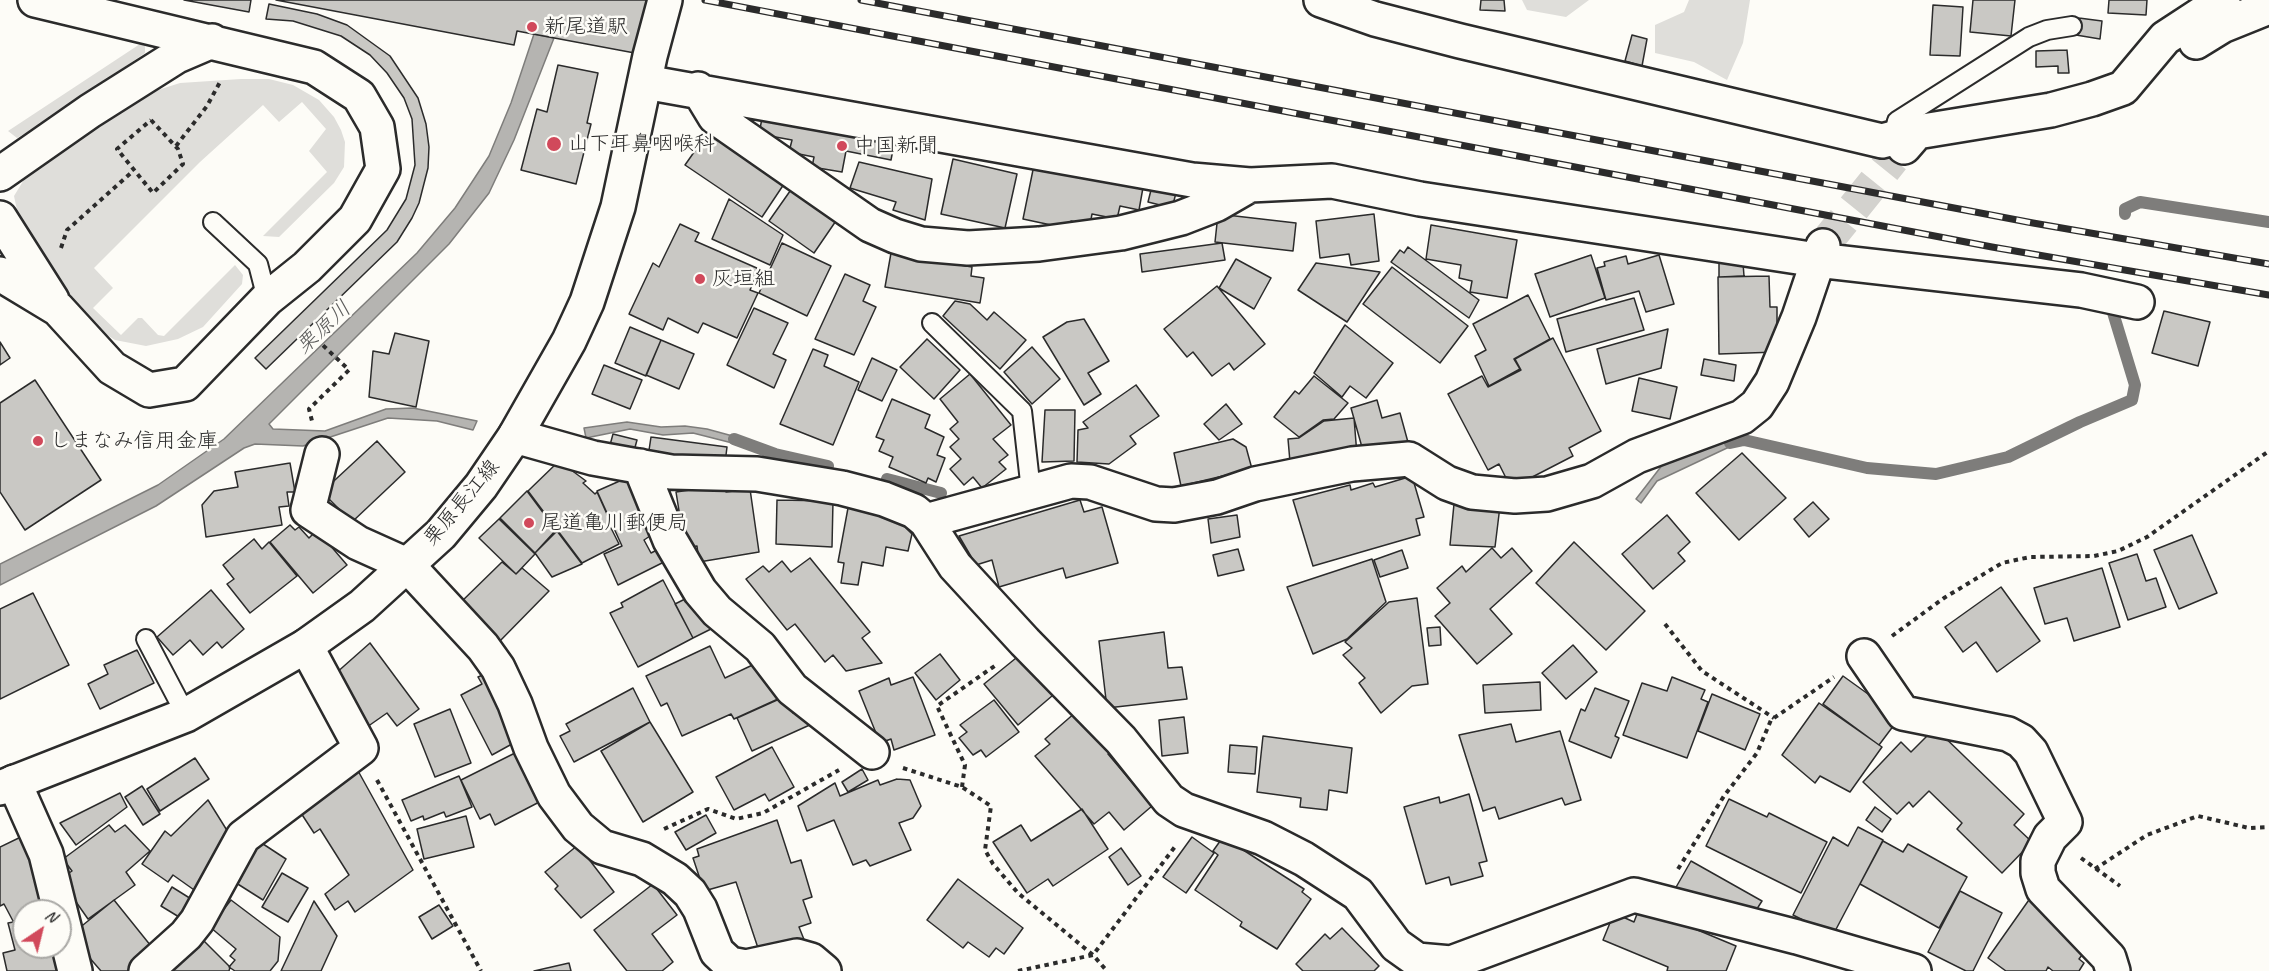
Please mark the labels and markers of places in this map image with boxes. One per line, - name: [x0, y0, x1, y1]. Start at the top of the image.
- place label: 新尾道駅: [544, 14, 628, 40]
- marker: 新尾道駅: [525, 20, 539, 34]
- place label: 山下耳鼻咽喉科: [568, 131, 715, 157]
- place label: 中国新聞: [854, 133, 938, 159]
- marker: 山下耳鼻咽喉科: [545, 135, 563, 153]
- marker: 中国新聞: [835, 139, 849, 153]
- place label: 灰垣組: [712, 266, 775, 292]
- marker: 灰垣組: [693, 272, 707, 286]
- place label: しまなみ信用金庫: [50, 428, 218, 454]
- marker: しまなみ信用金庫: [31, 434, 45, 448]
- place label: 尾道亀川郵便局: [541, 510, 688, 536]
- marker: 尾道亀川郵便局: [522, 516, 536, 530]

